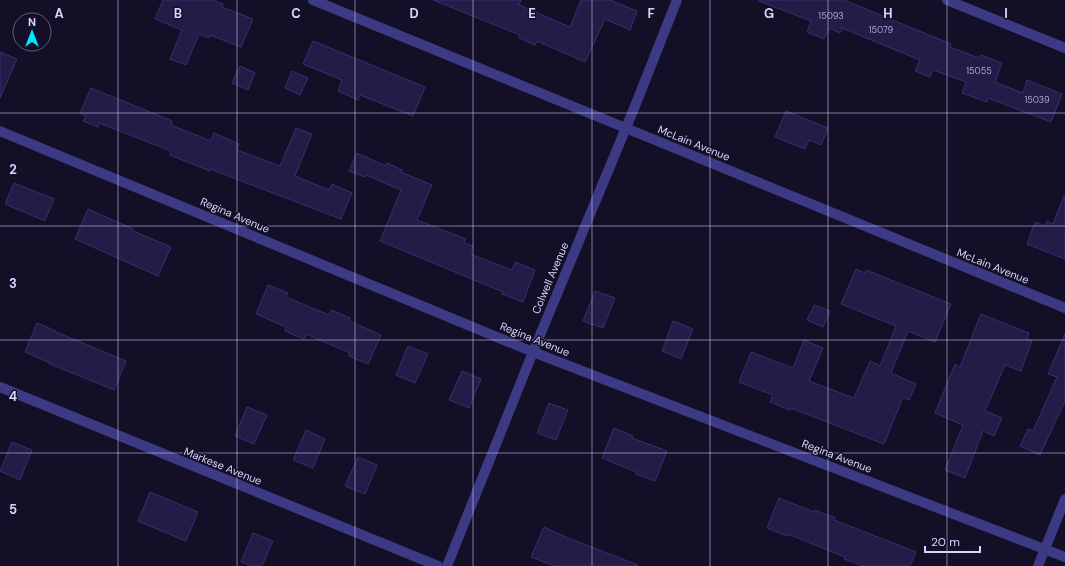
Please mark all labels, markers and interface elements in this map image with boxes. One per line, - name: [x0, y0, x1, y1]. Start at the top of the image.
- text: A: [54, 5, 64, 22]
- text: B: [174, 5, 182, 22]
- text: C: [291, 5, 301, 22]
- text: D: [409, 5, 419, 22]
- text: E: [528, 5, 536, 22]
- text: F: [647, 5, 655, 22]
- text: G: [764, 5, 774, 22]
- text: H: [883, 5, 893, 22]
- text: I: [1004, 5, 1008, 22]
- house number: 15093: [818, 10, 844, 22]
- north arrow: [12, 12, 52, 52]
- text: N: [28, 15, 36, 29]
- house number: 15079: [869, 24, 894, 36]
- house number: 15055: [966, 65, 992, 77]
- house number: 15039: [1024, 94, 1050, 106]
- street label: McLain Avenue: [656, 122, 732, 164]
- text: 2: [9, 161, 17, 178]
- street label: Regina Avenue: [198, 194, 272, 236]
- street label: Colwell Avenue: [529, 240, 571, 316]
- street label: McLain Avenue: [955, 245, 1031, 287]
- text: 3: [9, 275, 17, 292]
- street label: Regina Avenue: [498, 319, 572, 359]
- text: 4: [9, 388, 17, 405]
- street label: Regina Avenue: [800, 436, 874, 476]
- street label: Markese Avenue: [182, 444, 264, 488]
- text: 5: [9, 501, 17, 518]
- scale bar: [925, 528, 980, 554]
- text: 20 m: [931, 534, 960, 550]

